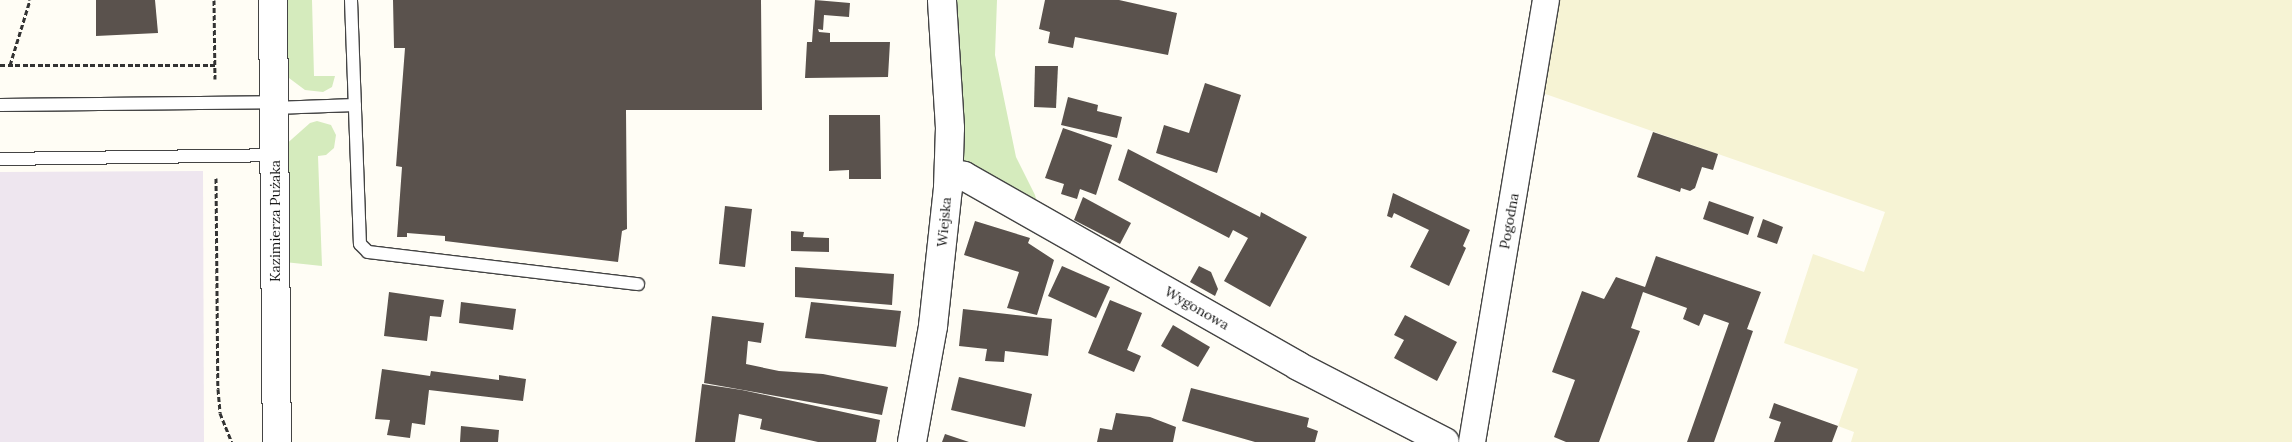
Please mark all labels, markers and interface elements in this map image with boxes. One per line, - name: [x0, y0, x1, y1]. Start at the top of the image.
- street label: Kazimierza Pużaka: [267, 160, 283, 282]
- street label: Pogodna: [1496, 192, 1522, 250]
- street label: Wiejska: [933, 196, 955, 248]
- street label: Wygonowa: [1162, 283, 1232, 333]

